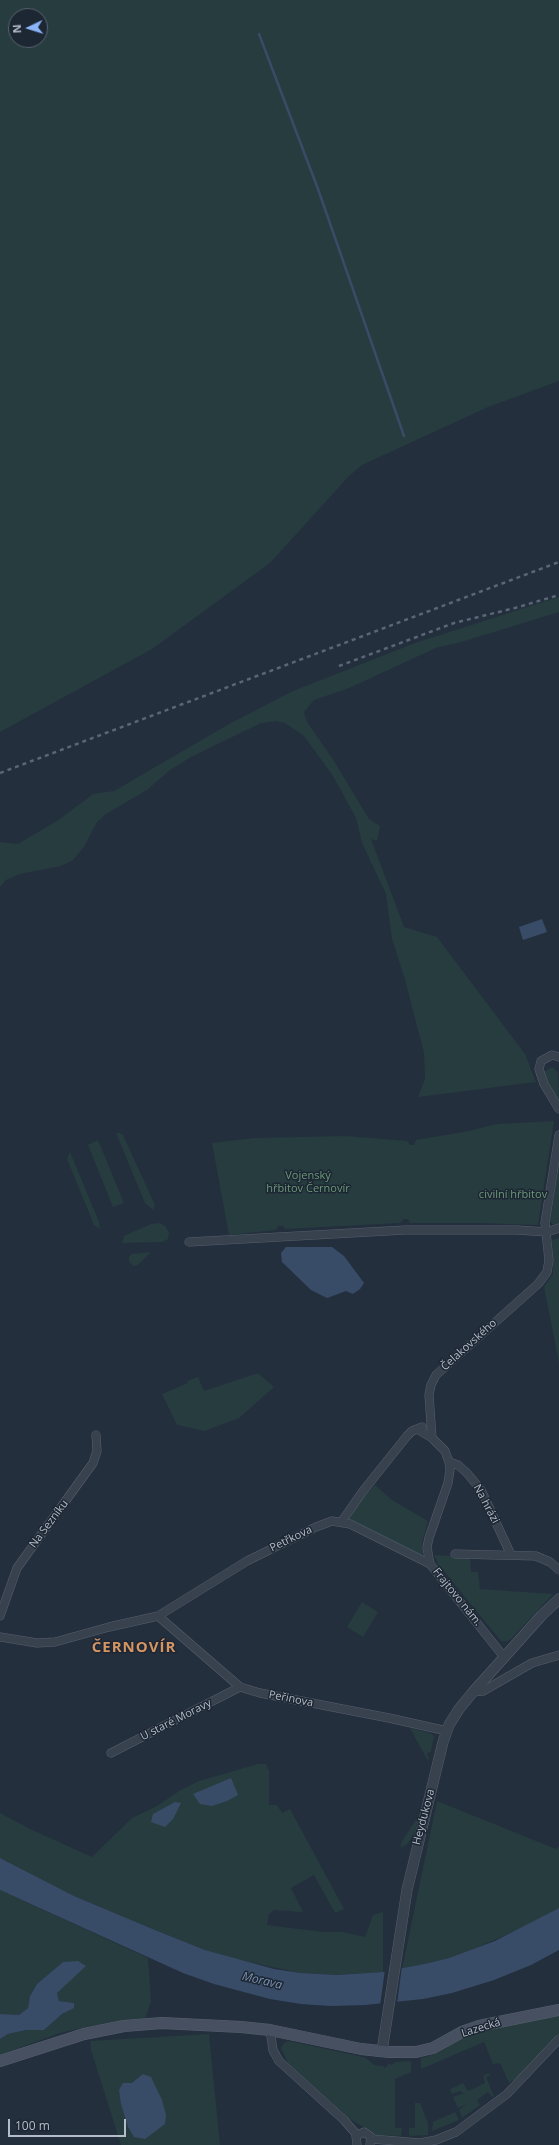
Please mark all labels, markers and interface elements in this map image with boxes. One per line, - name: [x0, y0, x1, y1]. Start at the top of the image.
- north arrow: [8, 8, 48, 48]
- text: N: [9, 24, 24, 34]
- park label: Vojenský hřbitov Černovír: [266, 1169, 350, 1195]
- park label: civilní hřbitov: [479, 1188, 547, 1202]
- street label: Čelakovského: [438, 1317, 500, 1373]
- street label: Na hrázi: [470, 1482, 502, 1526]
- street label: Na Sezníku: [27, 1497, 71, 1551]
- street label: Petřkova: [268, 1523, 314, 1555]
- street label: Frajtovo nám.: [430, 1565, 484, 1629]
- district label: ČERNOVÍR: [92, 1639, 176, 1657]
- street label: Peřinova: [268, 1688, 314, 1710]
- street label: U staré Moravy: [138, 1696, 214, 1744]
- street label: Heydukova: [410, 1788, 438, 1846]
- water label: Morava: [241, 1969, 283, 1993]
- street label: Lazecká: [460, 2016, 502, 2040]
- scale bar: [10, 2111, 128, 2137]
- text: 100 m: [15, 2117, 50, 2134]

